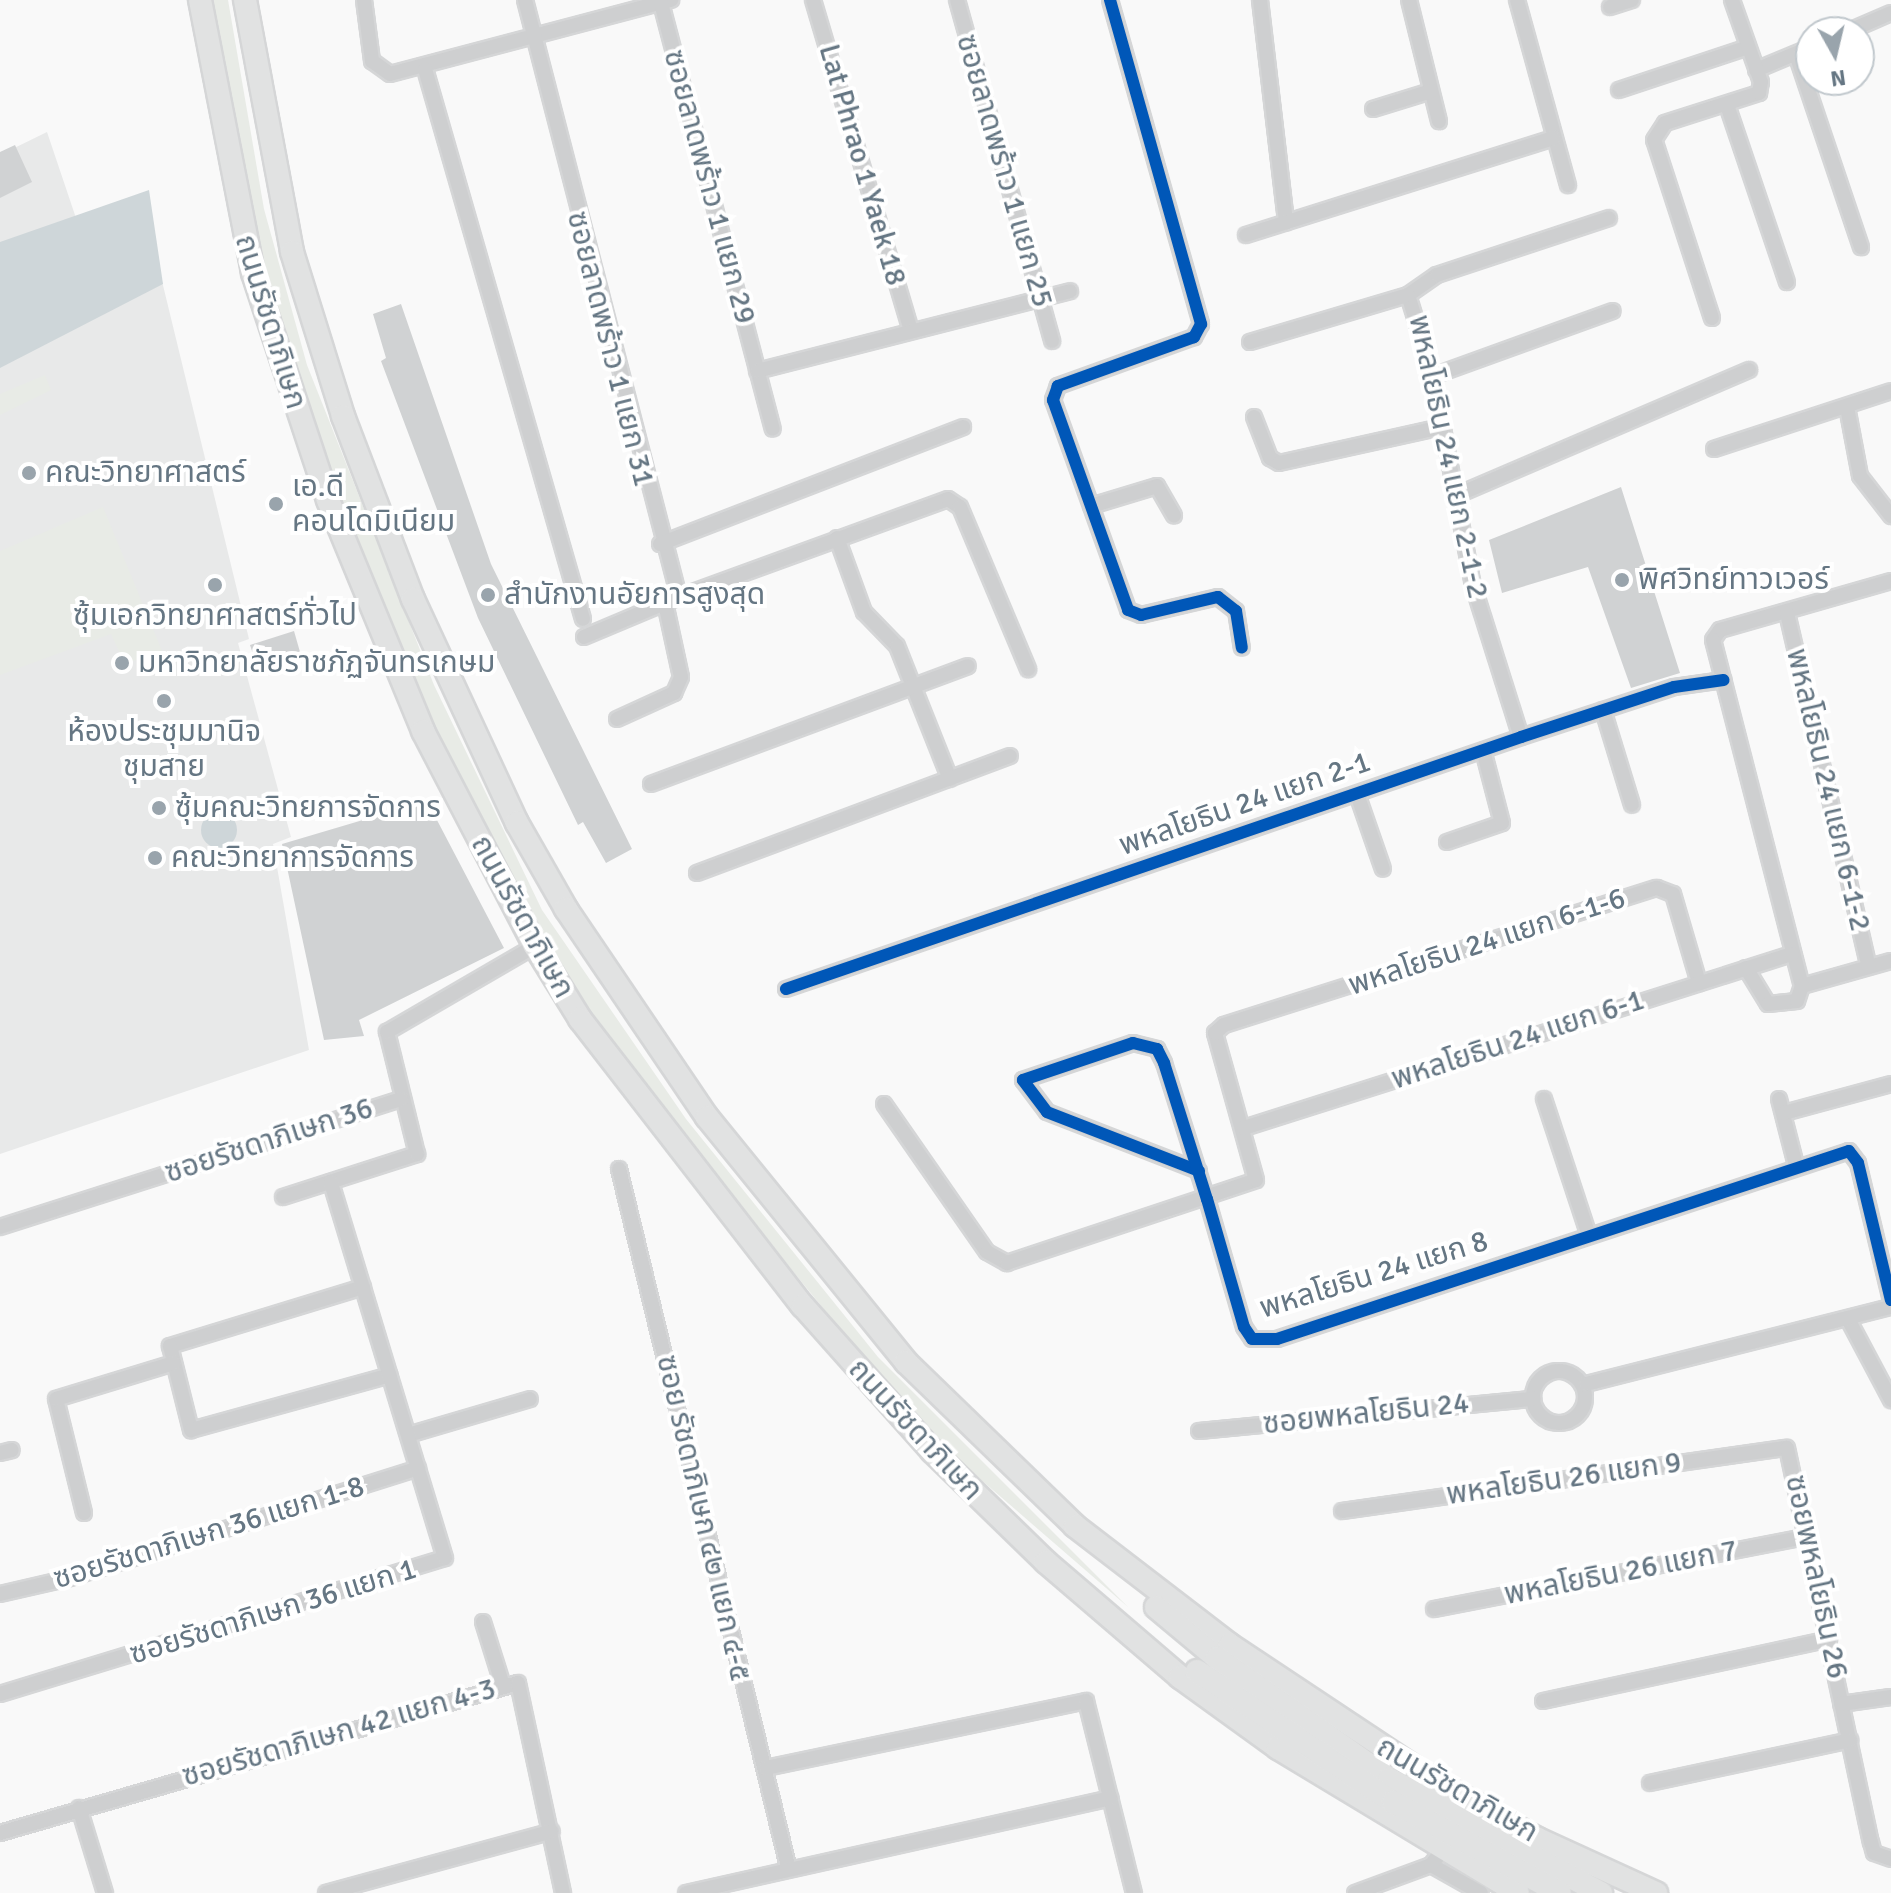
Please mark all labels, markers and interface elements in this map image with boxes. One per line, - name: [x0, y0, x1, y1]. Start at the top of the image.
- north arrow: [1795, 16, 1875, 96]
- street label: ซอยลาดพร้าว 1 แยก 25: [948, 30, 1060, 312]
- street label: Lat Phrao 1 Yaek 18: [810, 40, 914, 290]
- street label: ซอยลาดพร้าว 1 แยก 29: [655, 46, 763, 328]
- text: N: [1829, 64, 1848, 93]
- street label: ซอยลาดพร้าว 1 แยก 31: [558, 208, 662, 490]
- street label: ถนนรัชดาภิเษก: [226, 230, 314, 414]
- street label: พหลโยธิน 24 แยก 2-1-2: [1400, 312, 1496, 602]
- place label: คณะวิทยาศาสตร์: [45, 455, 246, 491]
- marker: คณะวิทยาศาสตร์: [20, 464, 38, 482]
- place label: เอ.ดี คอนโดมิเนียม: [292, 469, 455, 540]
- marker: เอ.ดี คอนโดมิเนียม: [267, 495, 285, 513]
- place label: พิศวิทย์ทาวเวอร์: [1638, 562, 1829, 598]
- marker: พิศวิทย์ทาวเวอร์: [1613, 571, 1631, 589]
- marker: ซุ้มเอกวิทยาศาสตร์ทั่วไป: [206, 576, 224, 594]
- place label: สำนักงานอัยการสูงสุด: [504, 577, 765, 613]
- marker: สำนักงานอัยการสูงสุด: [479, 586, 497, 604]
- place label: ซุ้มเอกวิทยาศาสตร์ทั่วไป: [73, 598, 357, 634]
- place label: มหาวิทยาลัยราชภัฏจันทรเกษม: [138, 645, 495, 681]
- street label: พหลโยธิน 24 แยก 6-1-2: [1778, 645, 1878, 935]
- marker: มหาวิทยาลัยราชภัฏจันทรเกษม: [113, 654, 131, 672]
- marker: ห้องประชุมมานิจ ชุมสาย: [155, 692, 173, 710]
- place label: ห้องประชุมมานิจ ชุมสาย: [67, 714, 261, 784]
- street label: พหลโยธิน 24 แยก 2-1: [1115, 744, 1375, 864]
- place label: ซุ้มคณะวิทยการจัดการ: [175, 790, 441, 826]
- marker: ซุ้มคณะวิทยการจัดการ: [150, 799, 168, 817]
- street label: ถนนรัชดาภิเษก: [463, 829, 581, 1005]
- place label: คณะวิทยาการจัดการ: [171, 840, 414, 876]
- marker: คณะวิทยาการจัดการ: [146, 849, 164, 867]
- street label: พหลโยธิน 24 แยก 6-1-6: [1344, 880, 1630, 1004]
- street label: พหลโยธิน 24 แยก 6-1: [1387, 982, 1649, 1098]
- street label: ซอยรัชดาภิเษก 36: [161, 1090, 377, 1192]
- street label: พหลโยธิน 24 แยก 8: [1256, 1223, 1492, 1327]
- street label: ซอย รัชดาภิเษก ๔๒ แยก ๔-๕: [648, 1352, 758, 1684]
- street label: ถนนรัชดาภิเษก: [840, 1352, 990, 1508]
- street label: ซอยพหลโยธิน 24: [1261, 1385, 1471, 1443]
- street label: พหลโยธิน 26 แยก 9: [1444, 1445, 1684, 1513]
- street label: ซอยรัชดาภิเษก 36 แยก 1-8: [49, 1469, 369, 1597]
- street label: ซอยพหลโยธิน 26: [1777, 1472, 1855, 1682]
- street label: พหลโยธิน 26 แยก 7: [1501, 1533, 1741, 1613]
- street label: ซอยรัชดาภิเษก 36 แยก 1: [125, 1551, 421, 1673]
- street label: ซอยรัชดาภิเษก 42 แยก 4-3: [178, 1671, 500, 1795]
- street label: ถนนรัชดาภิเษก: [1370, 1729, 1544, 1851]

